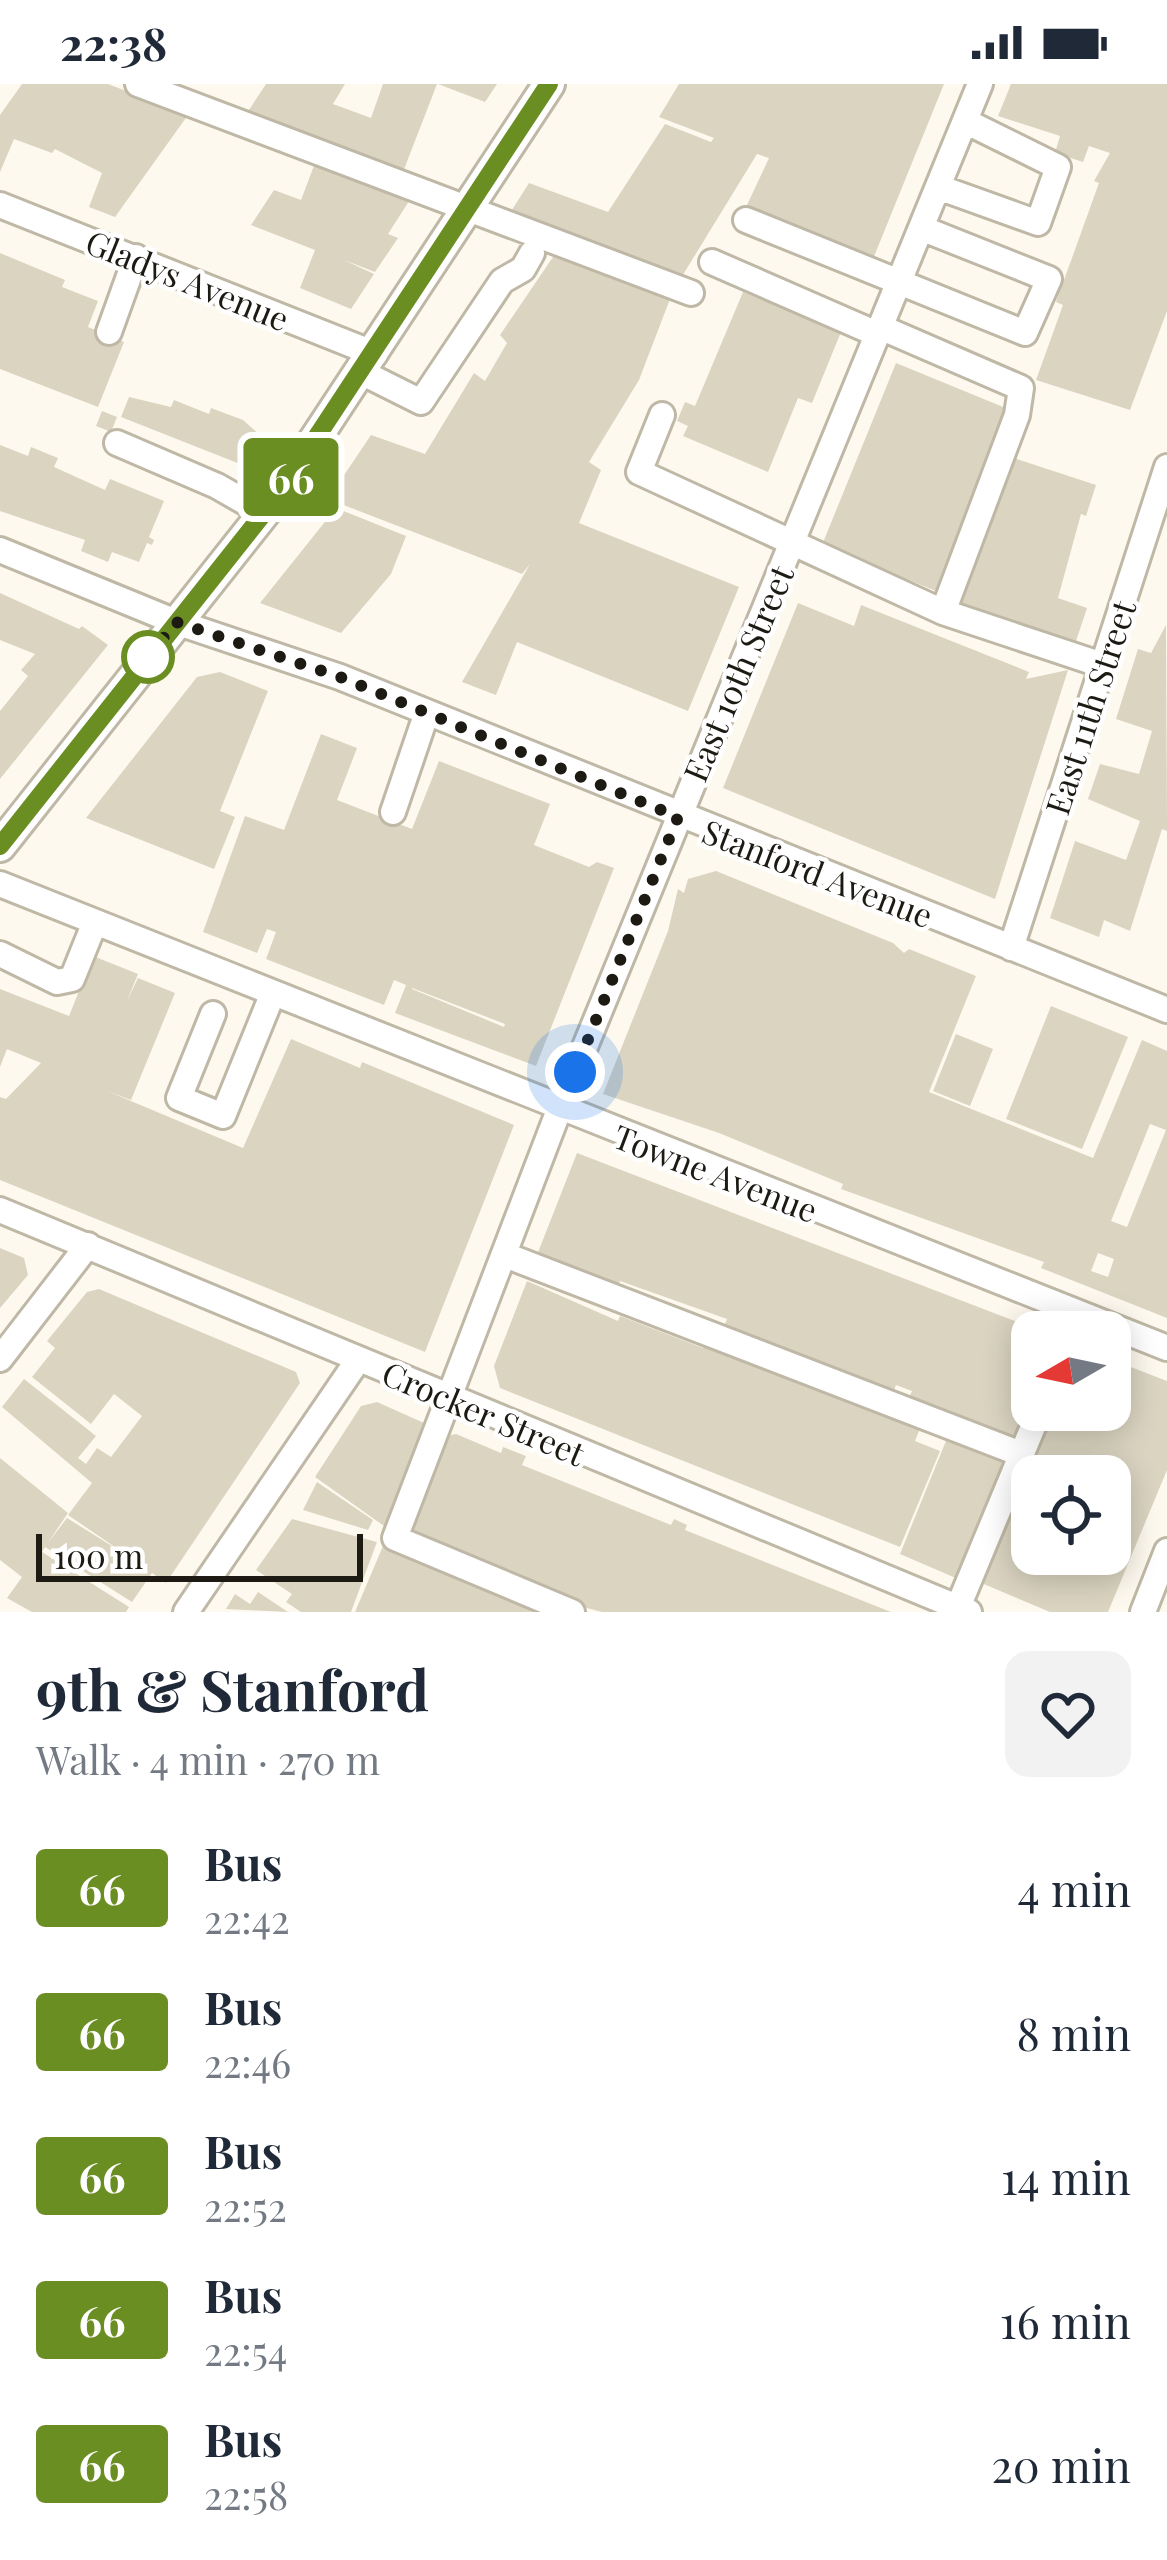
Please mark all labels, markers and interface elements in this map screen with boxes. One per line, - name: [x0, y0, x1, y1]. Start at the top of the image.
- text: 22:38: [60, 12, 167, 72]
- street label: Gladys Avenue: [80, 218, 296, 340]
- line badge: 66: [237, 438, 345, 516]
- text: 66: [267, 449, 315, 505]
- street label: East 10th Street: [672, 557, 803, 788]
- street label: East 11th Street: [1034, 593, 1145, 820]
- unlabelled marker: [123, 632, 173, 682]
- street label: Stanford Avenue: [697, 808, 939, 936]
- your location: [545, 1042, 605, 1102]
- street label: Towne Avenue: [608, 1113, 824, 1231]
- north arrow: [1011, 1311, 1131, 1431]
- map controls: [1011, 1311, 1131, 1575]
- street label: Crocker Street: [376, 1350, 593, 1475]
- button: locate: [1011, 1455, 1131, 1575]
- scale bar: [36, 1528, 363, 1581]
- text: 100 m: [54, 1533, 143, 1577]
- text: 9th & Stanford: [36, 1650, 429, 1726]
- button: heart: [1005, 1651, 1131, 1777]
- text: Walk · 4 min · 270 m: [36, 1733, 380, 1785]
- text: Bus: [204, 1832, 282, 1892]
- text: 4 min: [1018, 1858, 1131, 1918]
- text: 66: [78, 1860, 126, 1916]
- text: 22:42: [204, 1892, 290, 1944]
- text: Bus: [204, 1976, 282, 2036]
- text: 8 min: [1016, 2002, 1131, 2062]
- text: 66: [78, 2004, 126, 2060]
- text: 22:46: [204, 2036, 291, 2088]
- text: Bus: [204, 2120, 282, 2180]
- text: 14 min: [1001, 2146, 1131, 2206]
- text: 66: [78, 2148, 126, 2204]
- text: 22:52: [204, 2180, 287, 2232]
- text: Bus: [204, 2264, 282, 2324]
- text: 16 min: [1000, 2290, 1131, 2350]
- text: 66: [78, 2292, 126, 2348]
- text: 22:54: [204, 2324, 287, 2376]
- text: Bus: [204, 2408, 282, 2468]
- text: 20 min: [991, 2434, 1131, 2494]
- text: 66: [78, 2436, 126, 2492]
- text: 22:58: [204, 2468, 288, 2520]

